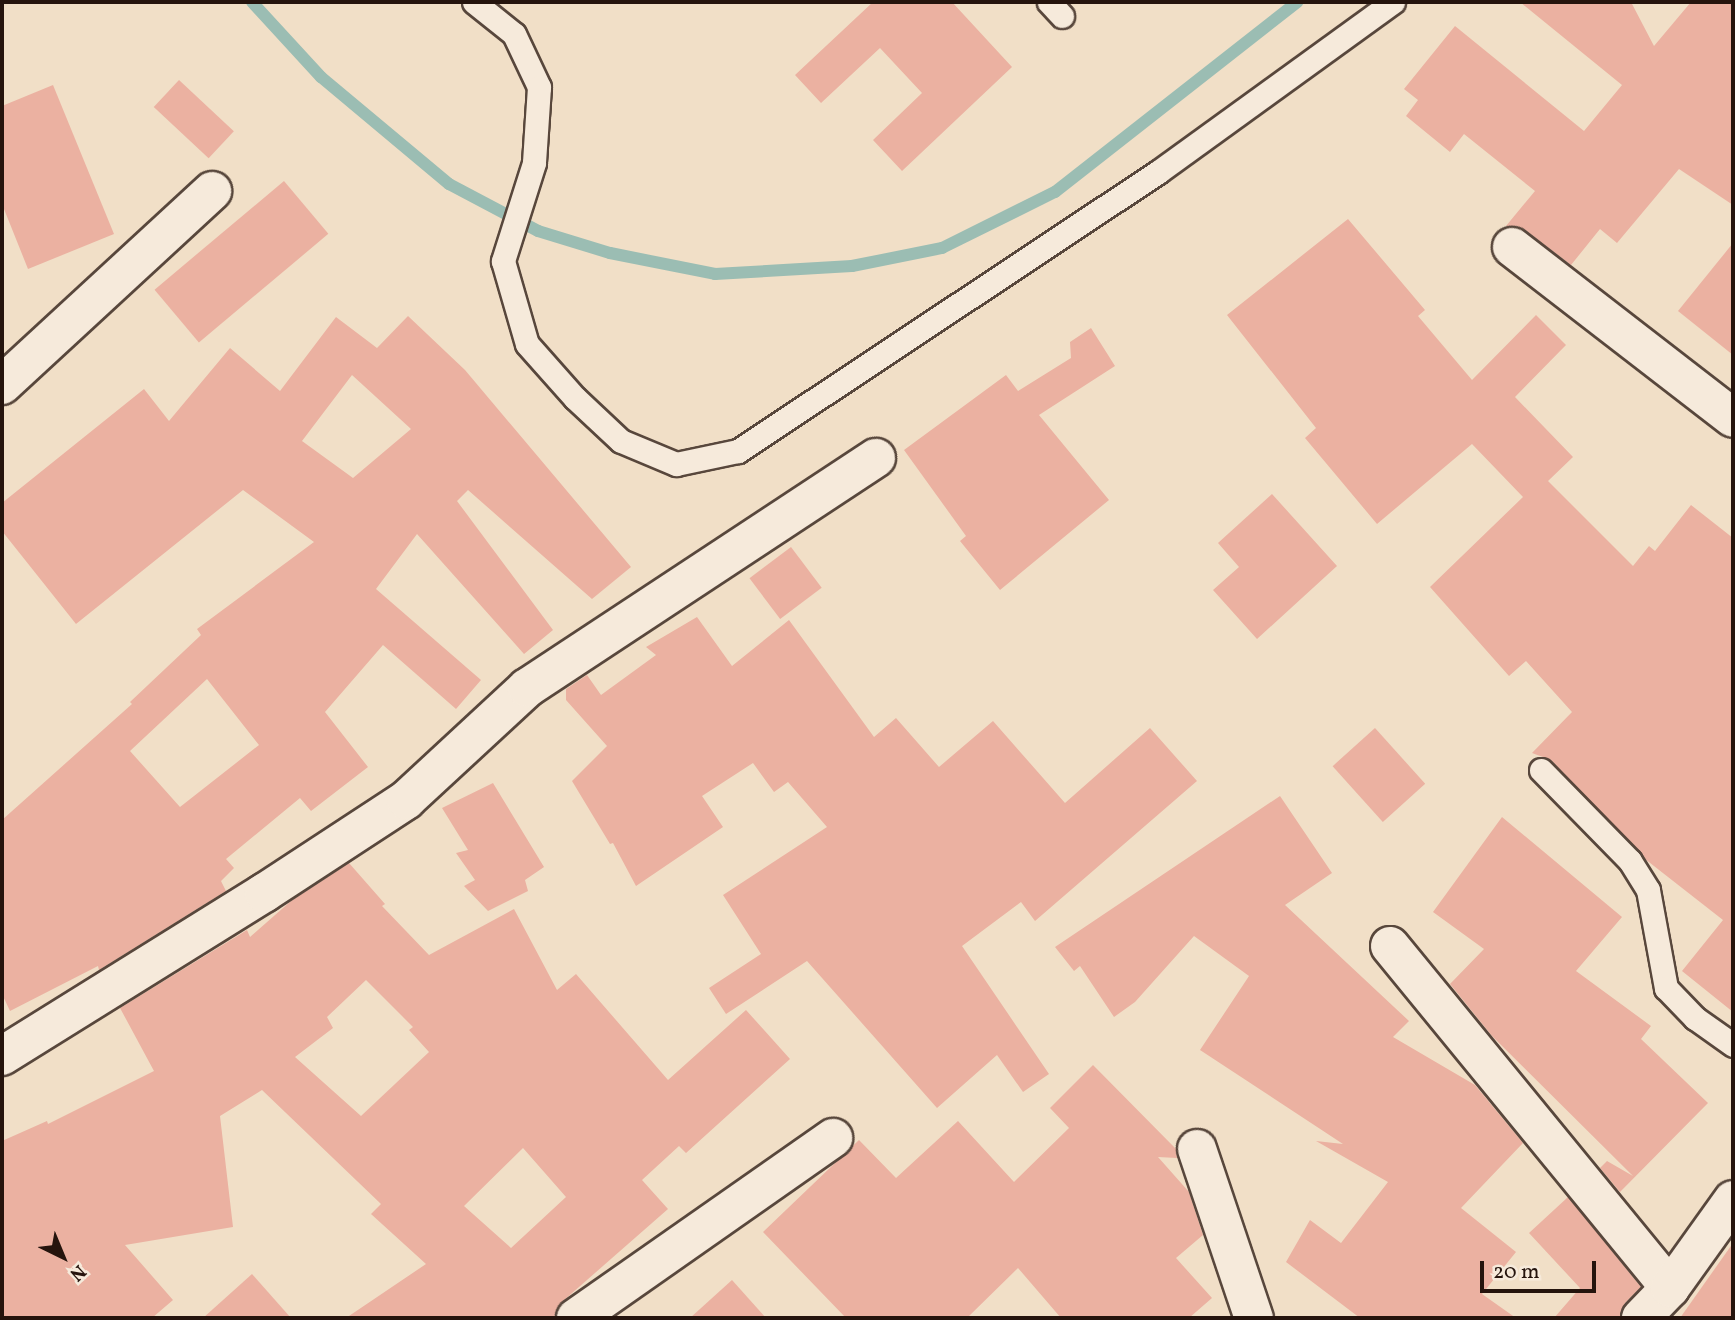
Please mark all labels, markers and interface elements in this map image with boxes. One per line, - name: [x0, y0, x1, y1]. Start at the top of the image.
- north arrow: [28, 1222, 98, 1292]
- scale bar: [1483, 1246, 1598, 1290]
- text: N: [63, 1258, 91, 1287]
- text: 20 m: [1493, 1258, 1539, 1287]

